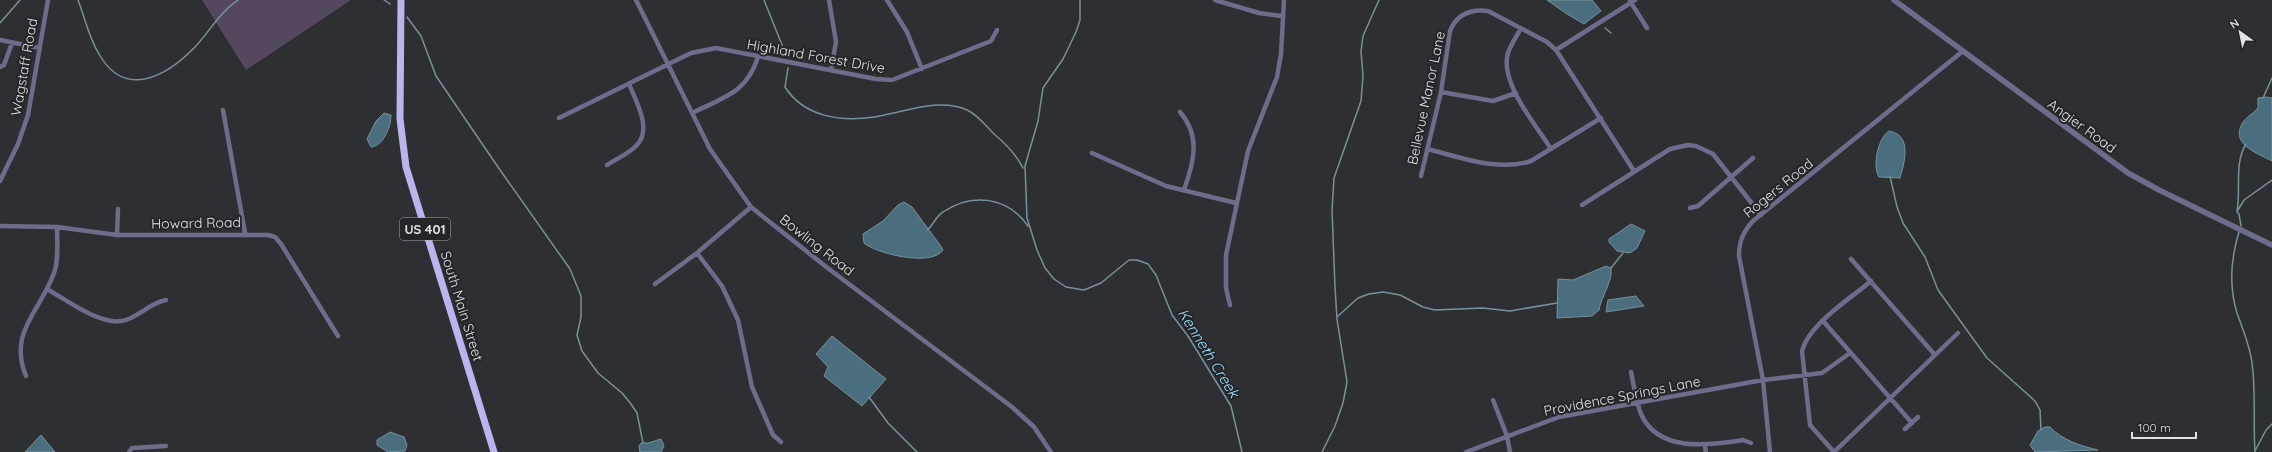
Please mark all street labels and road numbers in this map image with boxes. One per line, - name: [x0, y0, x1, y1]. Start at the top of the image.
- street label: Wagstaff Road: [7, 17, 41, 117]
- street label: Bellevue Manor Lane: [1403, 30, 1449, 166]
- street label: Highland Forest Drive: [746, 35, 887, 77]
- street label: Angier Road: [2044, 95, 2120, 157]
- street label: Rogers Road: [1739, 154, 1817, 222]
- street label: Bowling Road: [776, 210, 858, 280]
- street label: Howard Road: [151, 213, 241, 233]
- road number: US 401: [400, 218, 450, 240]
- street label: South Main Street: [437, 249, 487, 363]
- street label: Providence Springs Lane: [1542, 372, 1702, 420]

